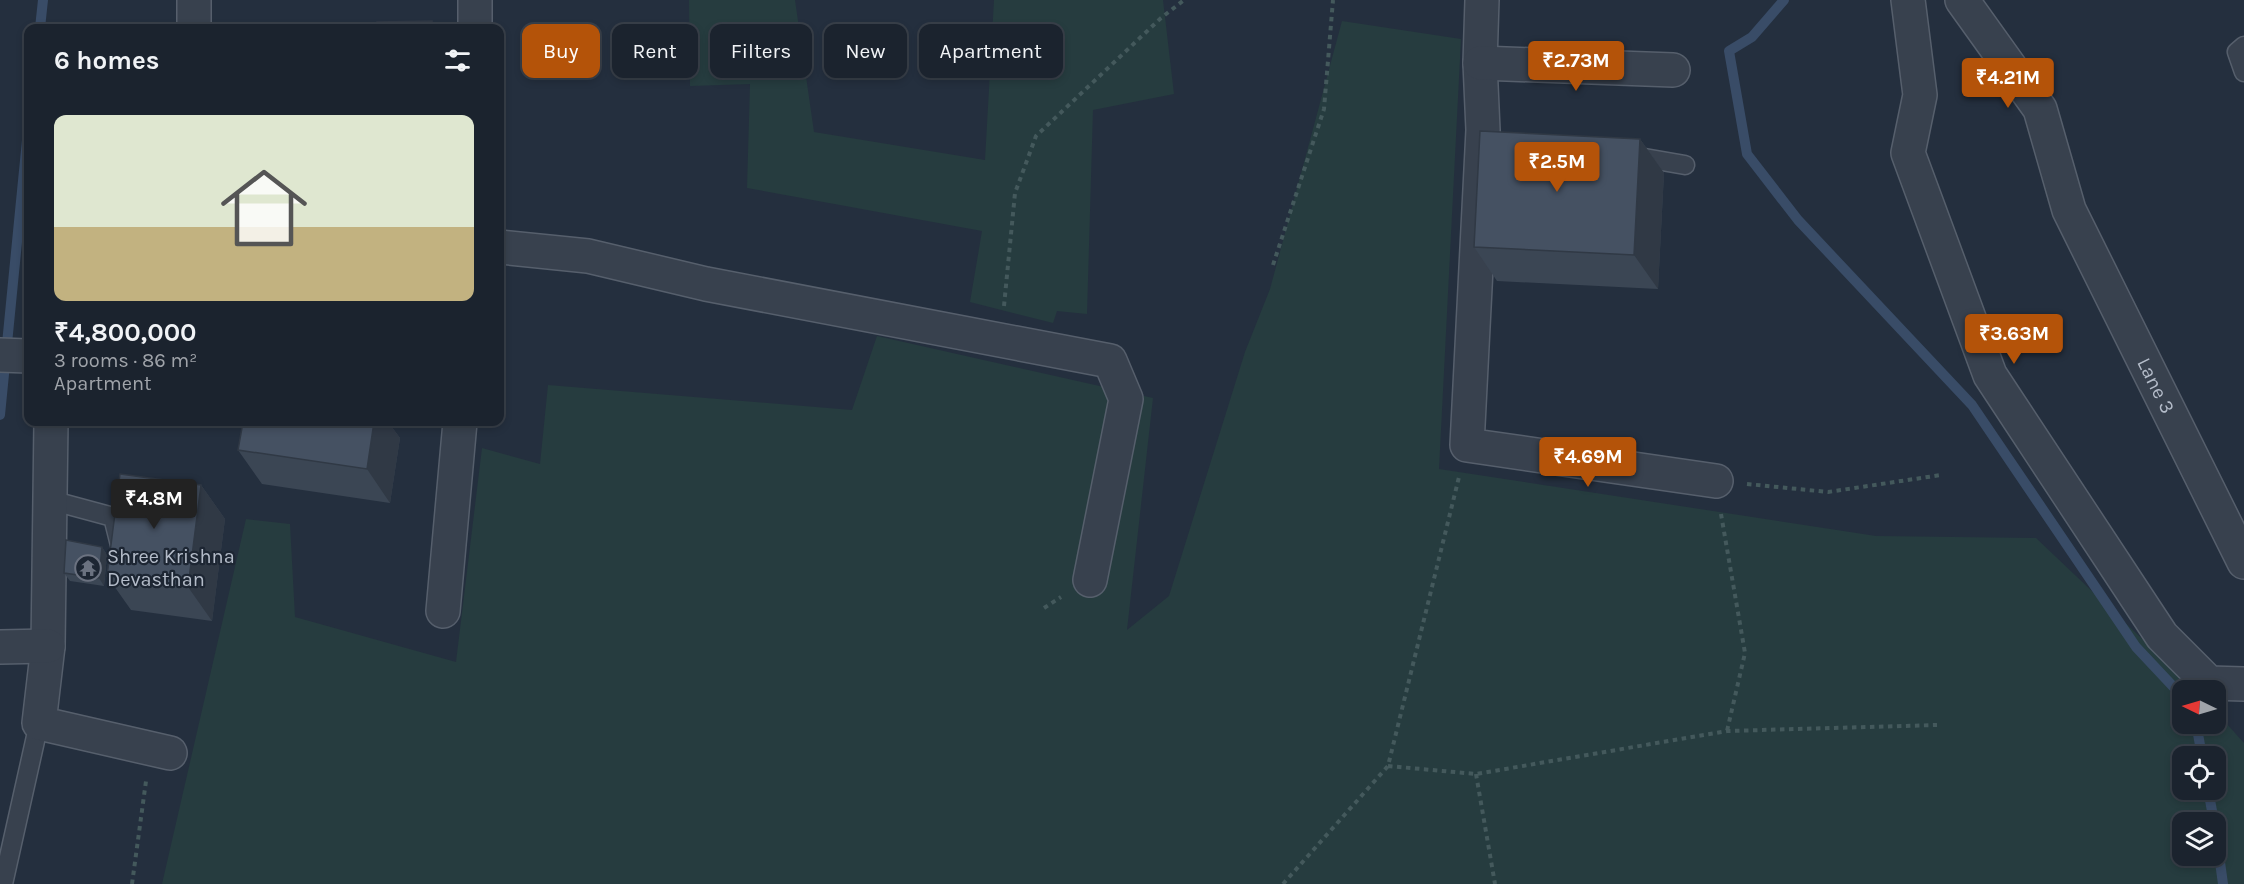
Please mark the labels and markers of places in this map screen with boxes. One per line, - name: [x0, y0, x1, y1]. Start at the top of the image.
- pin: ₹2.73M: [1527, 41, 1625, 92]
- pin: ₹4.21M: [1959, 58, 2057, 109]
- pin: ₹2.5M: [1515, 142, 1599, 193]
- pin: ₹3.63M: [1965, 314, 2063, 365]
- pin: ₹4.69M: [1539, 437, 1637, 488]
- pin: ₹4.8M: [112, 479, 196, 530]
- place label: Shree Krishna Devasthan: [107, 545, 235, 591]
- temple icon: Shree Krishna Devasthan: [73, 553, 103, 583]

